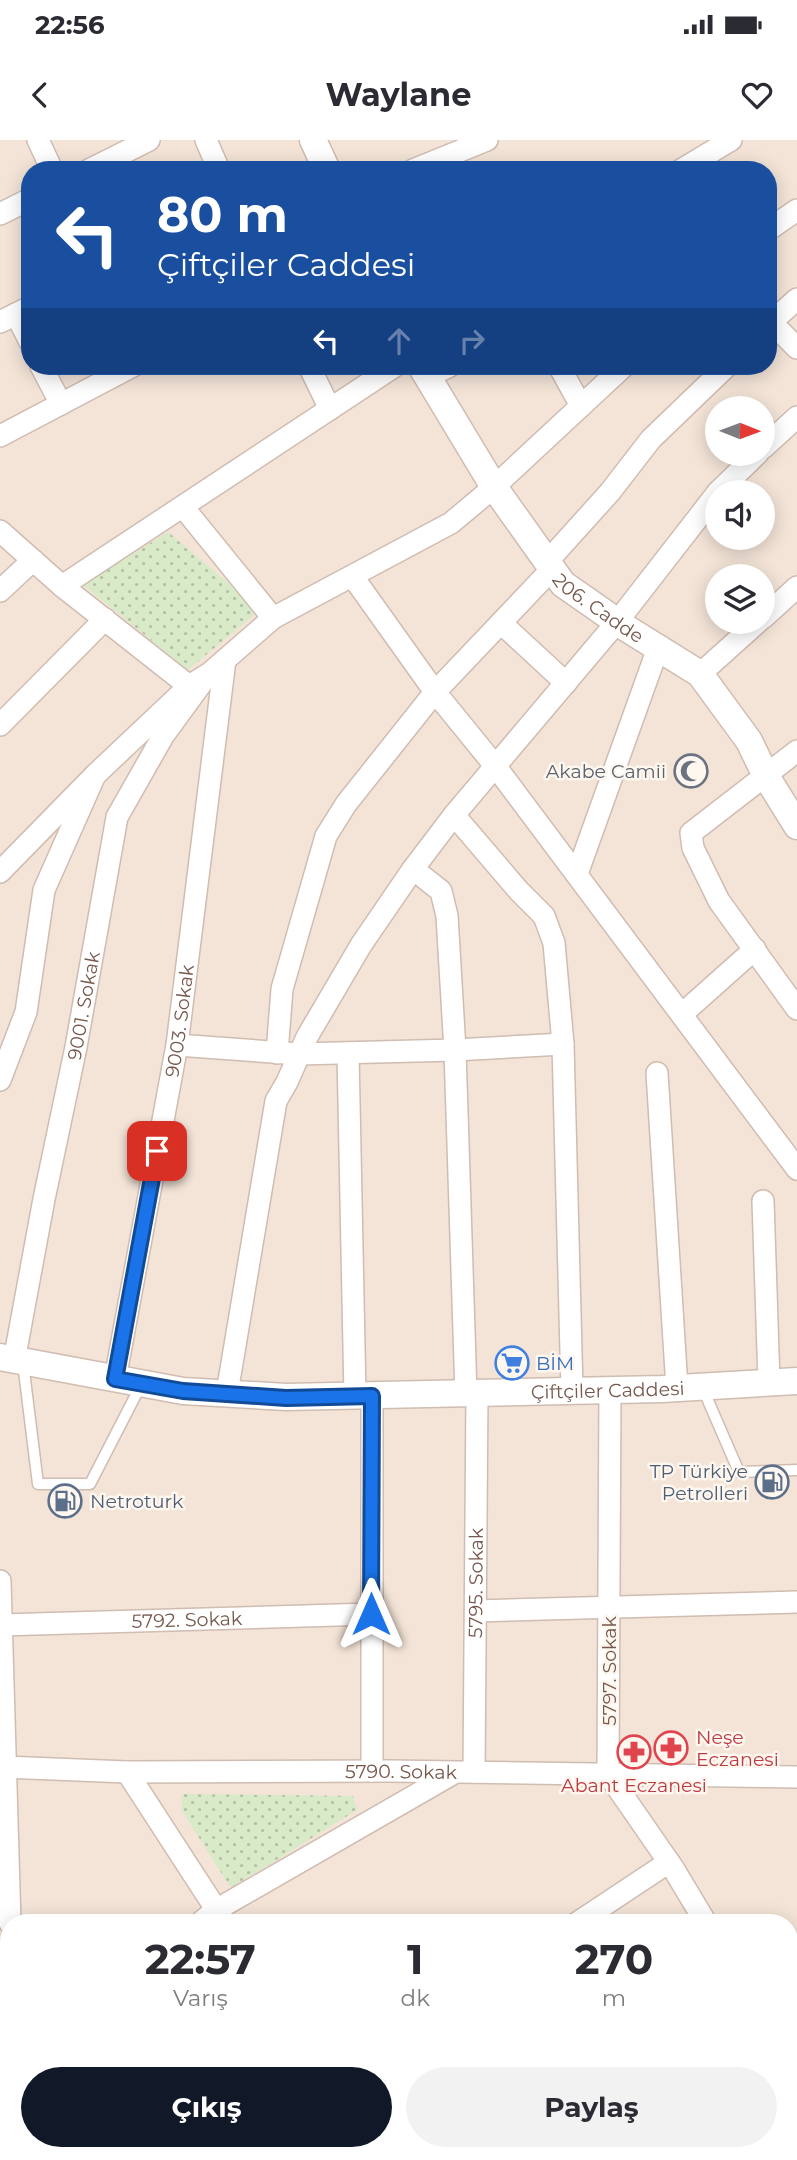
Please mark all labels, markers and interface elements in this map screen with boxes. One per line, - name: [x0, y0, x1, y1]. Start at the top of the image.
- text: 22:56: [35, 9, 105, 41]
- text: Waylane: [326, 75, 471, 114]
- icon: back: [21, 76, 59, 114]
- icon: heart: [738, 76, 776, 114]
- text: 80 m: [157, 185, 288, 244]
- icon: left: [42, 189, 133, 280]
- text: Çiftçiler Caddesi: [157, 245, 415, 284]
- icon: left: [307, 322, 345, 360]
- icon: ahead: [380, 322, 418, 360]
- icon: right: [453, 322, 491, 360]
- north arrow: [705, 396, 775, 466]
- map controls: [705, 396, 775, 634]
- button: sound: [705, 480, 775, 550]
- button: layers: [705, 564, 775, 634]
- street label: 206. Cadde: [547, 569, 648, 648]
- mosque icon: Akabe Camii: [672, 752, 710, 790]
- place label: Akabe Camii: [546, 760, 666, 783]
- street label: 9001. Sokak: [63, 949, 105, 1062]
- street label: 9003. Sokak: [160, 963, 199, 1079]
- pin: [127, 1121, 187, 1181]
- icon: arrive: [138, 1132, 176, 1170]
- supermarket icon: BİM: [493, 1344, 531, 1382]
- place label: BİM: [536, 1352, 574, 1375]
- street label: Çiftçiler Caddesi: [531, 1377, 685, 1404]
- place label: TP Türkiye Petrolleri: [650, 1460, 748, 1505]
- fuel station icon: TP Türkiye Petrolleri: [753, 1463, 791, 1501]
- fuel station icon: Netroturk: [46, 1482, 84, 1520]
- place label: Netroturk: [90, 1490, 184, 1513]
- street label: 5795. Sokak: [464, 1527, 488, 1638]
- position arrow: [334, 1577, 408, 1651]
- street label: 5792. Sokak: [131, 1607, 243, 1633]
- street label: 5797. Sokak: [598, 1616, 621, 1726]
- place label: Neşe Eczanesi: [696, 1726, 779, 1771]
- pharmacy icon: Neşe Eczanesi: [652, 1729, 690, 1767]
- pharmacy icon: Abant Eczanesi: [615, 1733, 653, 1771]
- street label: 5790. Sokak: [345, 1760, 458, 1784]
- place label: Abant Eczanesi: [561, 1774, 707, 1797]
- text: 22:57: [145, 1933, 256, 1985]
- text: 1: [407, 1933, 424, 1985]
- text: 270: [575, 1933, 653, 1985]
- text: Varış: [173, 1984, 228, 2012]
- text: dk: [401, 1984, 430, 2012]
- text: m: [602, 1984, 626, 2012]
- button: Çıkış: [21, 2067, 392, 2147]
- button: Paylaş: [406, 2067, 777, 2147]

